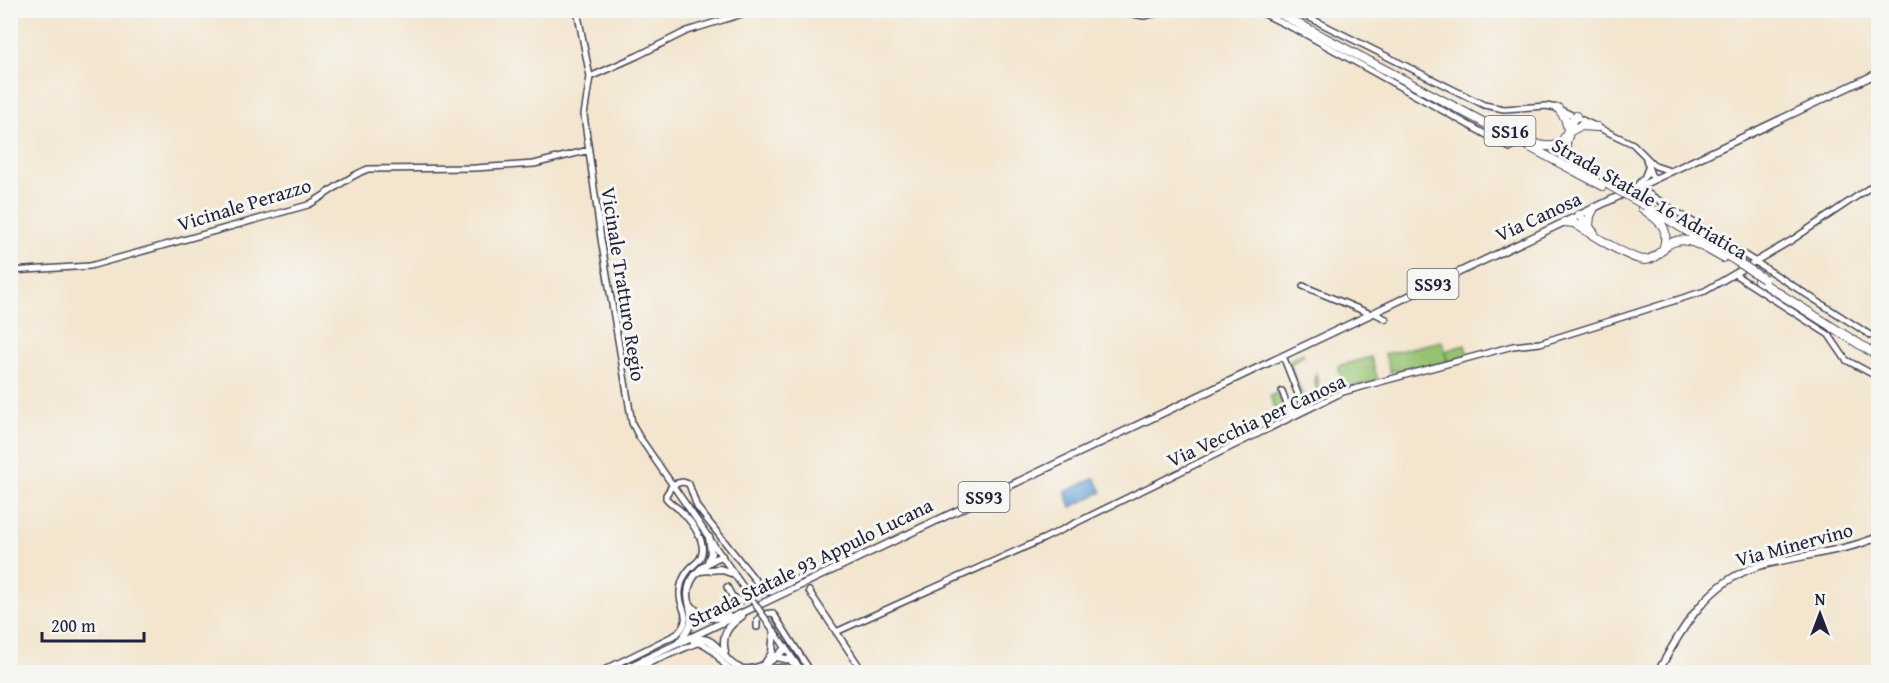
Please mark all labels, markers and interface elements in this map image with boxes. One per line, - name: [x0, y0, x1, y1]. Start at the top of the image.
- road number: SS16: [1484, 116, 1536, 146]
- street label: Strada Statale 16 Adriatica: [1547, 130, 1754, 266]
- street label: Vicinale Perazzo: [173, 170, 315, 238]
- street label: Via Canosa: [1490, 183, 1586, 249]
- street label: Vicinale Tratturo Regio: [594, 185, 654, 383]
- road number: SS93: [1408, 269, 1458, 299]
- street label: Via Vecchia per Canosa: [1162, 366, 1351, 474]
- road number: SS93: [958, 482, 1010, 512]
- street label: Strada Statale 93 Appulo Lucana: [683, 490, 938, 634]
- street label: Via Minervino: [1732, 514, 1856, 574]
- north arrow: [1790, 584, 1850, 644]
- text: N: [1815, 587, 1826, 611]
- scale bar: [42, 605, 144, 643]
- text: 200 m: [51, 612, 96, 639]

